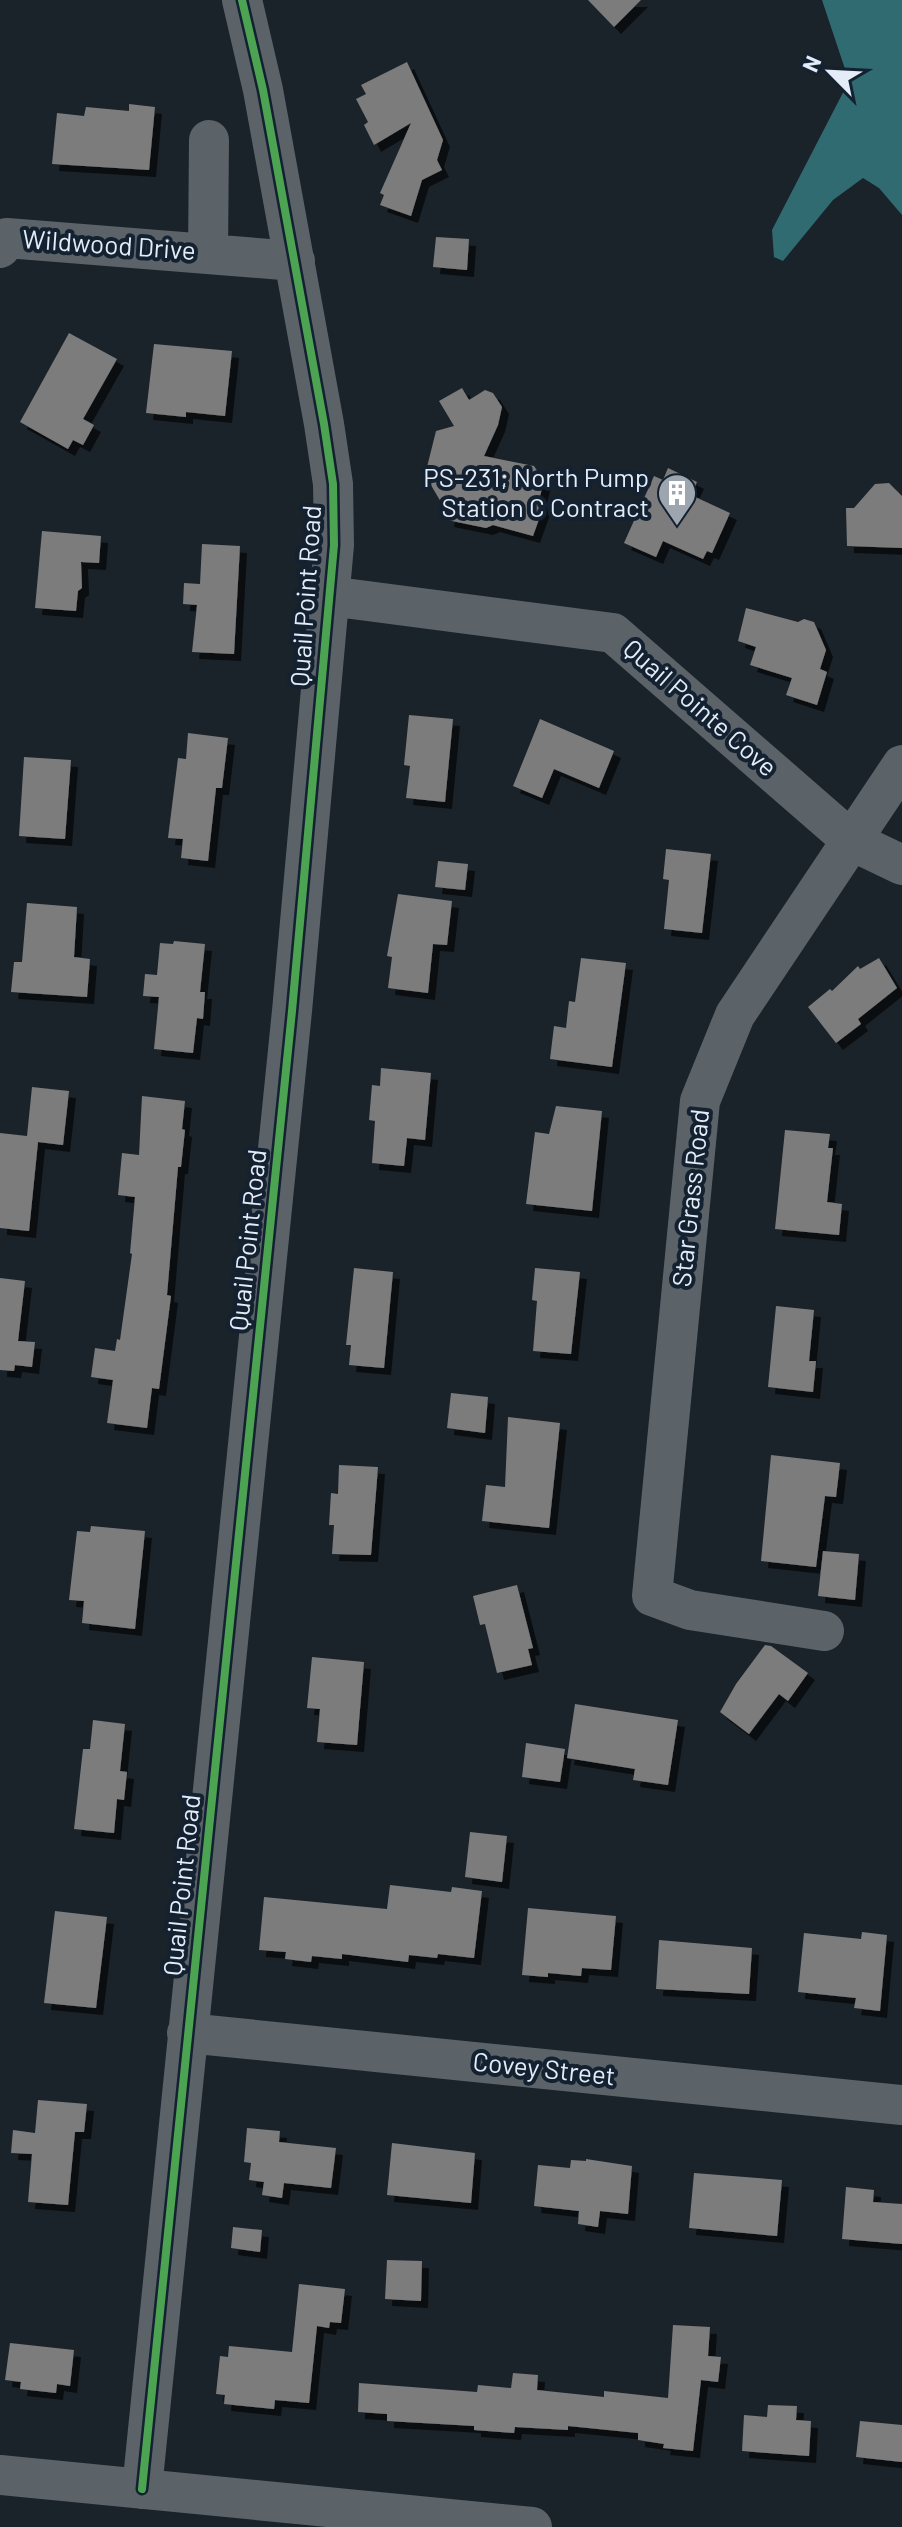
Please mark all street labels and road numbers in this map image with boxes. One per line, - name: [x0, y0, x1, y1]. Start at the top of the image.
- street label: Wildwood Drive: [21, 222, 197, 265]
- street label: Quail Point Road: [283, 504, 326, 688]
- street label: Quail Pointe Cove: [618, 632, 784, 782]
- street label: Star Grass Road: [665, 1107, 714, 1288]
- street label: Quail Point Road: [222, 1148, 271, 1332]
- street label: Quail Point Road: [156, 1793, 205, 1977]
- street label: Covey Street: [471, 2045, 617, 2090]

